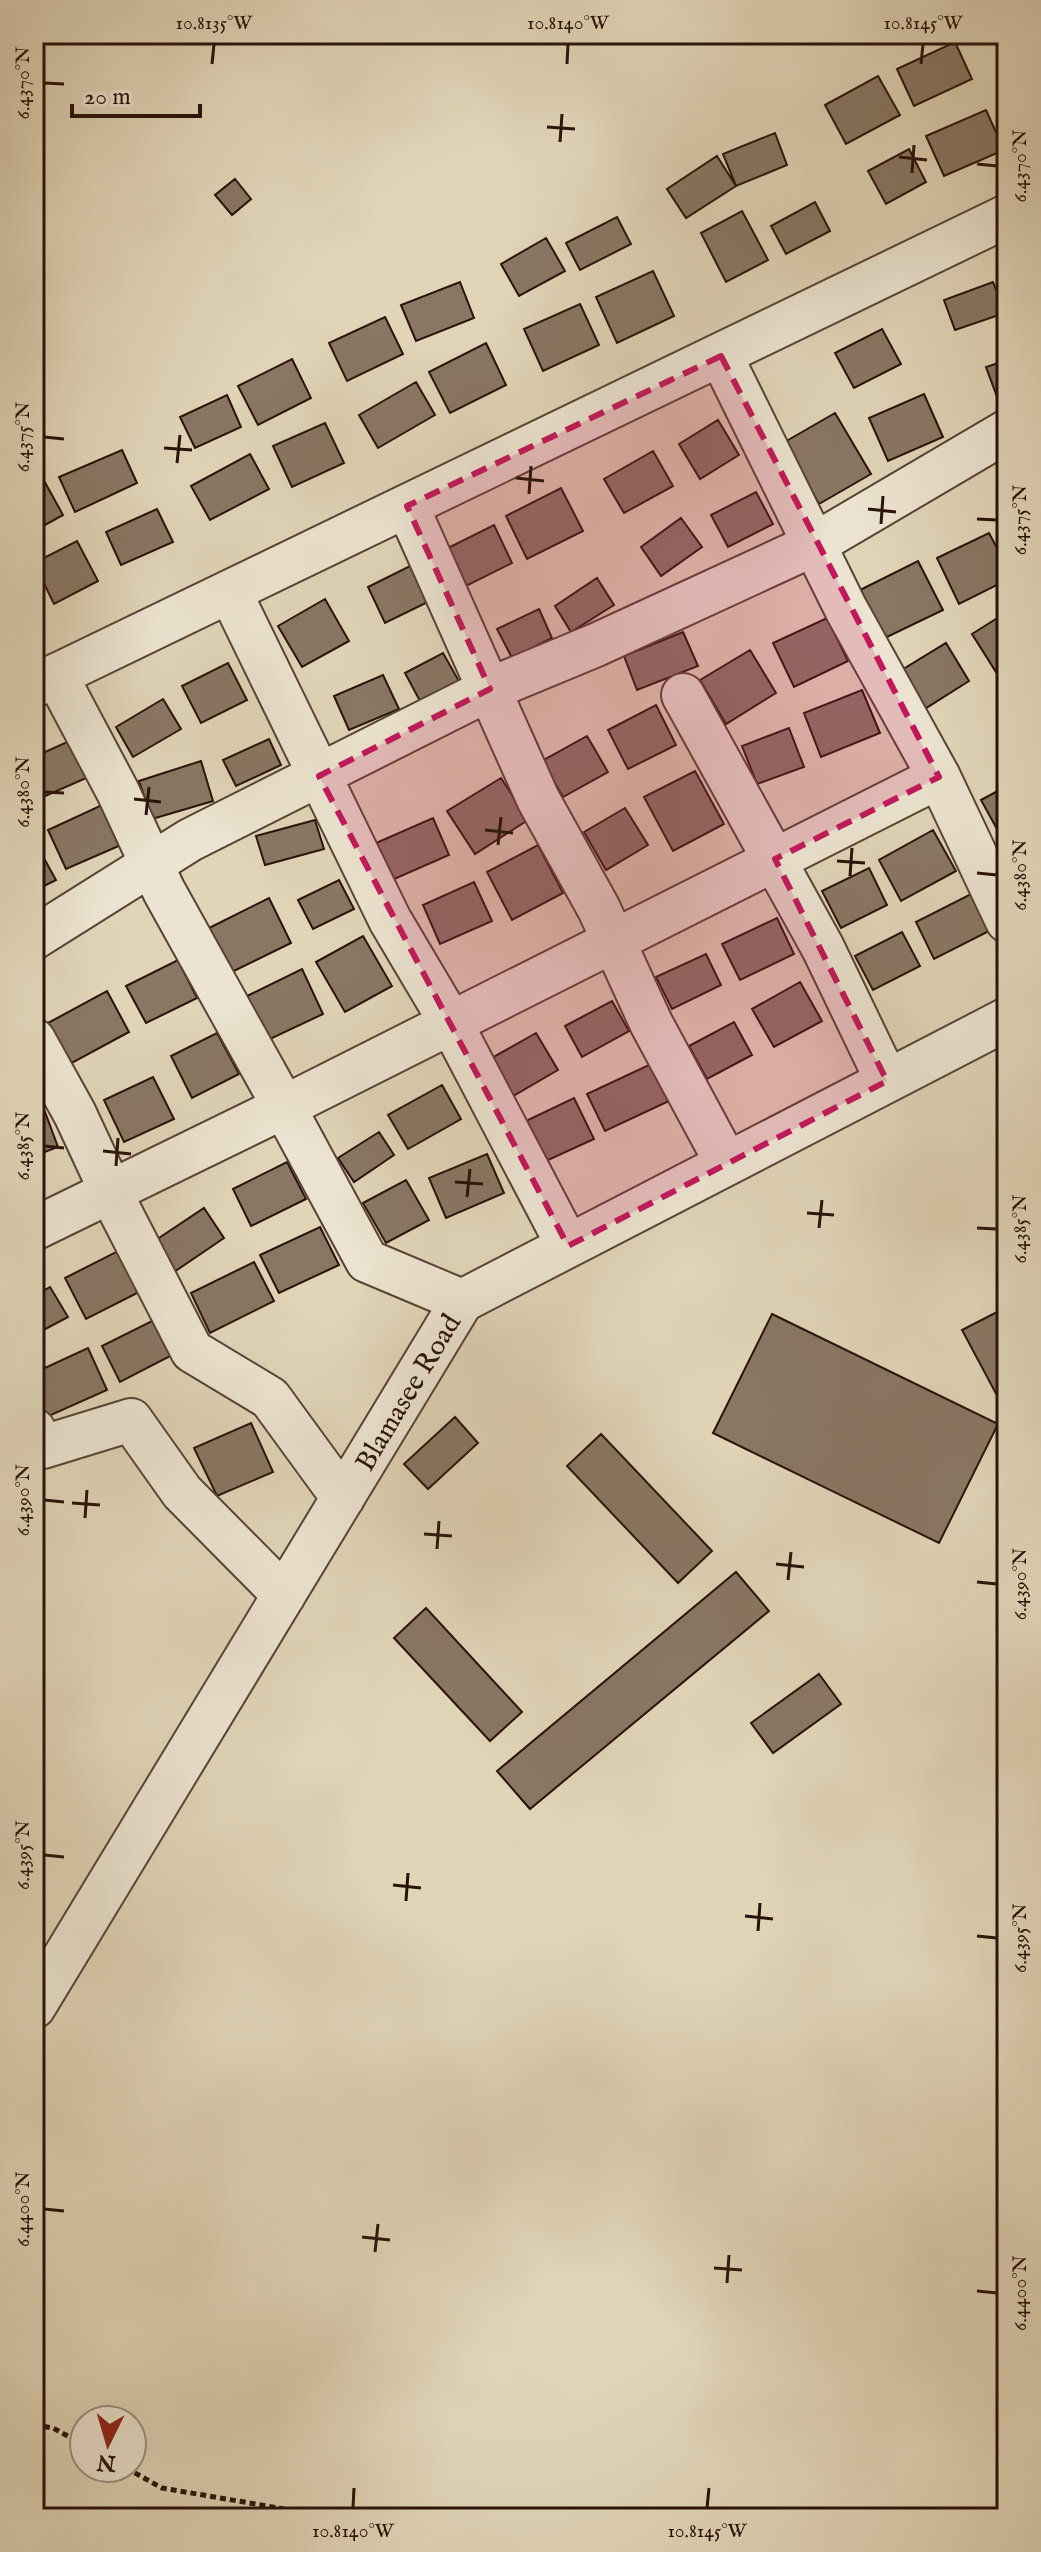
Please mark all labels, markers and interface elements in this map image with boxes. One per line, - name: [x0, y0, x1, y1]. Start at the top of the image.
- text: 10.8135°W: [176, 11, 253, 36]
- text: 10.8140°W: [527, 11, 610, 36]
- text: 10.8145°W: [883, 11, 963, 36]
- text: 6.4370°N: [11, 47, 36, 119]
- scale bar: [72, 68, 200, 118]
- text: 20 m: [84, 82, 131, 113]
- text: 6.4370°N: [1008, 130, 1033, 202]
- text: 6.4375°N: [11, 402, 36, 472]
- text: 6.4375°N: [1008, 485, 1033, 555]
- text: 6.4380°N: [11, 756, 36, 828]
- text: 6.4380°N: [1008, 839, 1033, 911]
- text: 6.4385°N: [11, 1112, 36, 1180]
- text: 6.4385°N: [1008, 1195, 1033, 1263]
- street label: Blamasee Road: [349, 1308, 470, 1478]
- text: 6.4390°N: [11, 1464, 36, 1536]
- text: 6.4390°N: [1008, 1548, 1033, 1620]
- text: 6.4395°N: [11, 1820, 36, 1890]
- text: 6.4395°N: [1008, 1903, 1033, 1973]
- text: 6.4400°N: [11, 2171, 36, 2247]
- text: 6.4400°N: [1008, 2255, 1033, 2331]
- north arrow: [68, 2404, 148, 2484]
- text: N: [96, 2447, 118, 2477]
- text: 10.8140°W: [312, 2519, 395, 2544]
- text: 10.8145°W: [667, 2519, 747, 2544]

